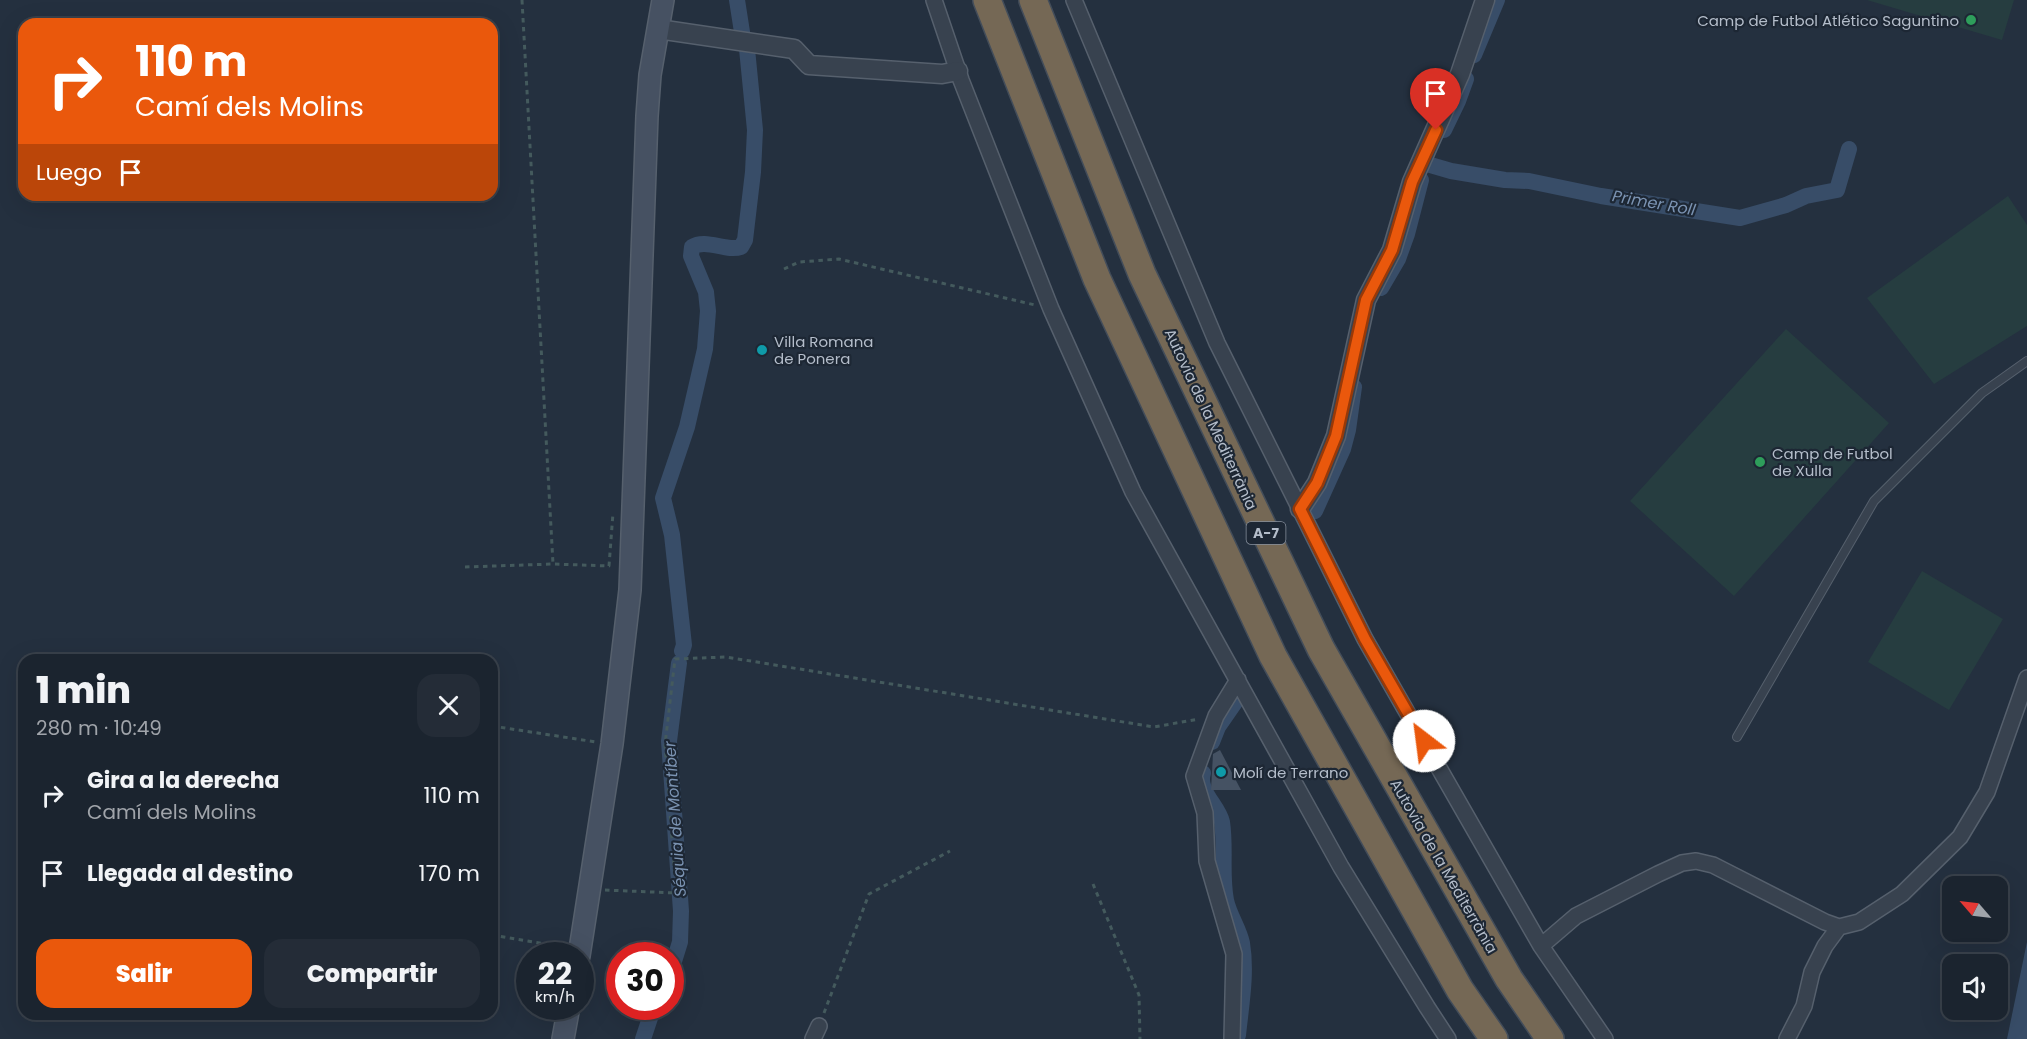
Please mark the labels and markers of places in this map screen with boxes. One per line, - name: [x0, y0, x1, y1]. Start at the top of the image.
- place label: Camp de Futbol Atlético Saguntino: [1697, 10, 1959, 31]
- marker: Camp de Futbol Atlético Saguntino: [1964, 13, 1978, 27]
- pin: [1410, 68, 1461, 130]
- place label: Villa Romana de Ponera: [774, 331, 873, 369]
- marker: Villa Romana de Ponera: [755, 343, 769, 357]
- place label: Camp de Futbol de Xulla: [1772, 443, 1893, 481]
- marker: Camp de Futbol de Xulla: [1753, 455, 1767, 469]
- place label: Molí de Terrano: [1233, 762, 1348, 783]
- marker: Molí de Terrano: [1214, 765, 1228, 779]

